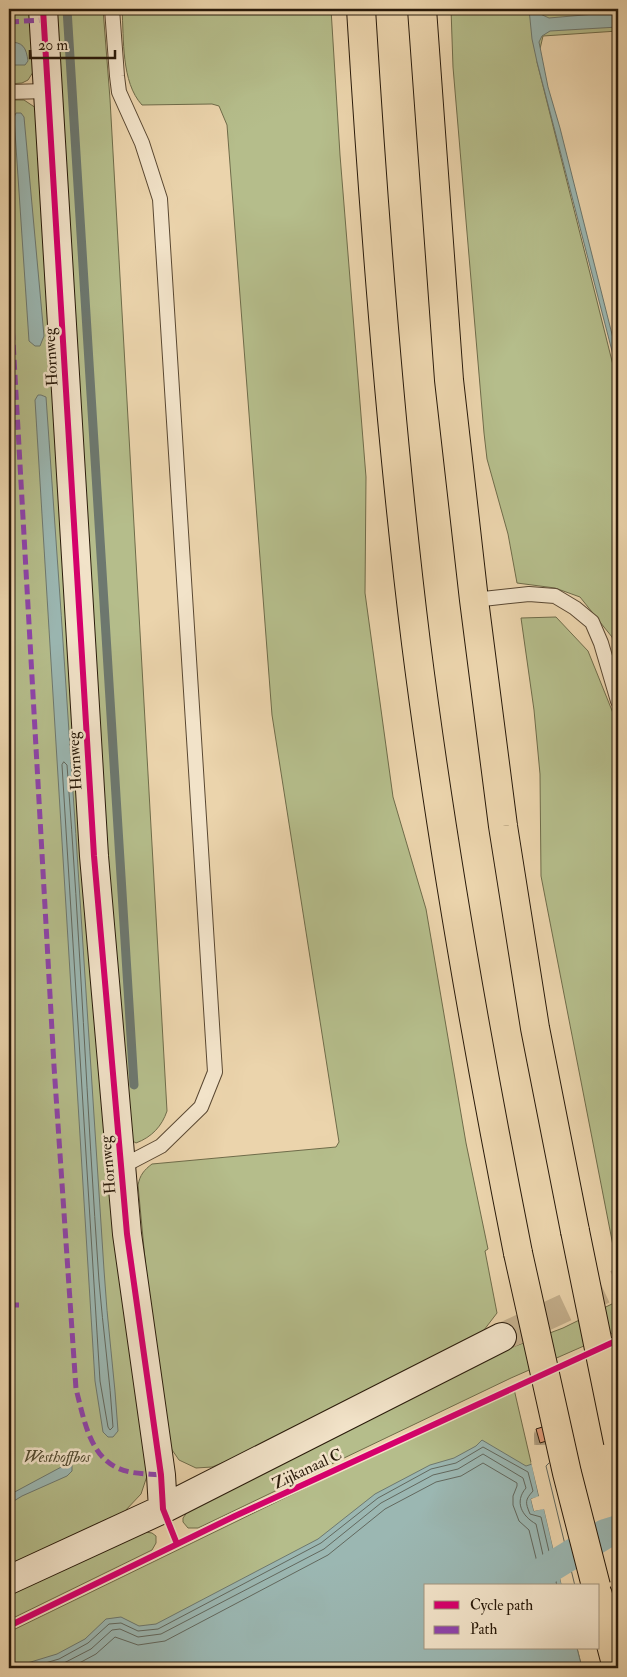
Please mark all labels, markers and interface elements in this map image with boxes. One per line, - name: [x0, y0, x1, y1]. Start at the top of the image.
- scale bar: [30, 28, 115, 60]
- text: 20 m: [38, 36, 68, 55]
- street label: Hornweg: [39, 326, 63, 387]
- street label: Hornweg: [63, 730, 87, 791]
- street label: Hornweg: [95, 1134, 121, 1195]
- street label: Zijkanaal C: [269, 1444, 345, 1494]
- park label: Westhoffbos: [24, 1447, 91, 1467]
- legend: [424, 1584, 600, 1650]
- text: Cycle path: [470, 1596, 533, 1616]
- text: Path: [470, 1620, 497, 1639]

